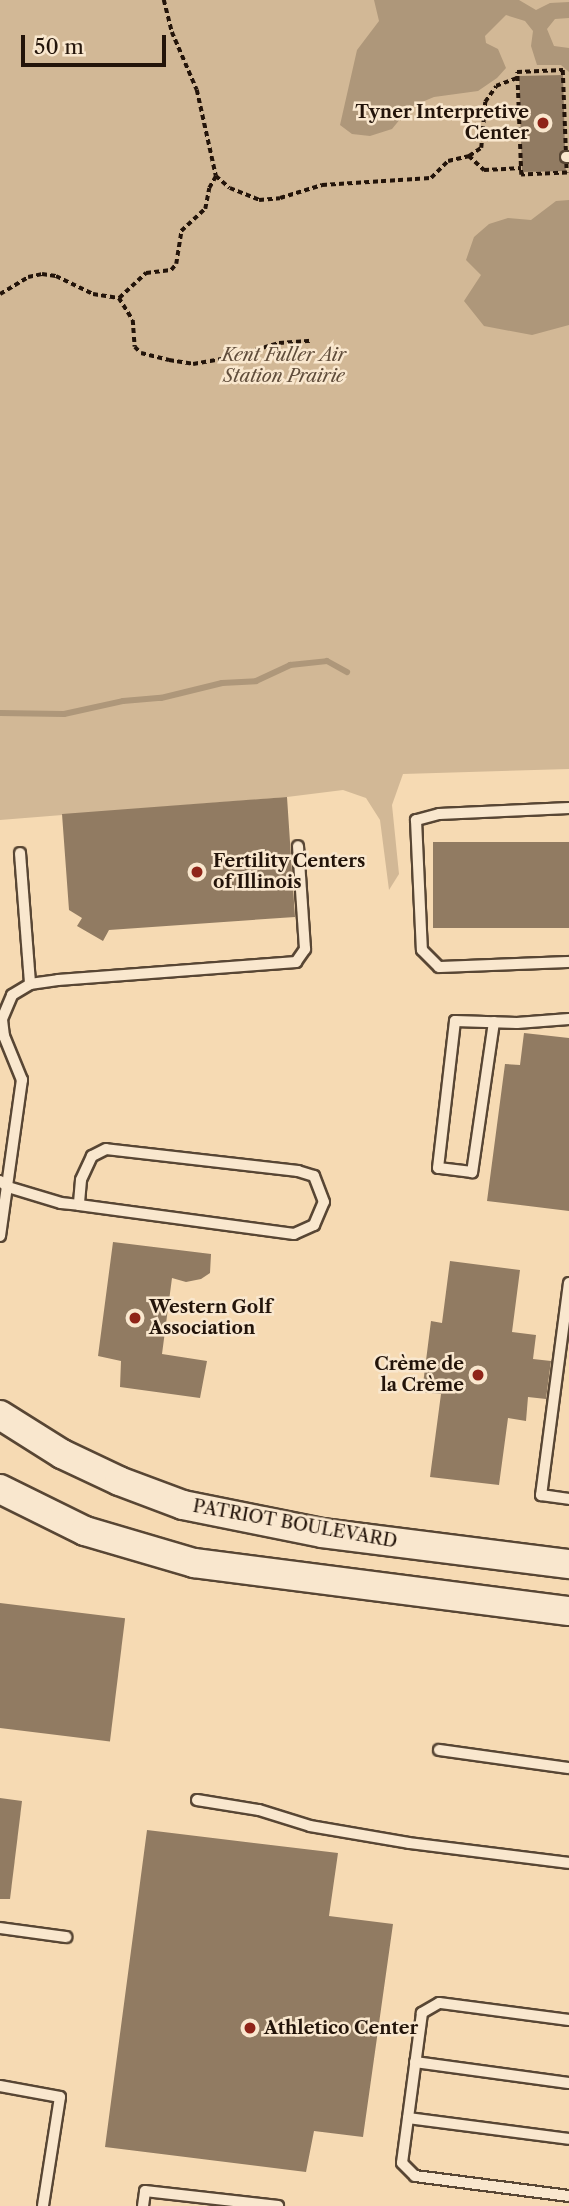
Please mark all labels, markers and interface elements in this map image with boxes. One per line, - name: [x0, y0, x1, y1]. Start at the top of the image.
- scale bar: [24, 21, 170, 65]
- text: 50 m: [34, 34, 84, 59]
- place label: Tyner Interpretive Center: [355, 102, 529, 144]
- marker: Tyner Interpretive Center: [535, 115, 551, 131]
- park label: Kent Fuller Air Station Prairie: [222, 345, 346, 388]
- place label: Fertility Centers of Illinois: [213, 851, 366, 894]
- marker: Fertility Centers of Illinois: [187, 862, 207, 882]
- place label: Western Golf Association: [149, 1297, 272, 1340]
- marker: Western Golf Association: [127, 1310, 143, 1326]
- place label: Crème de la Crème: [374, 1354, 464, 1396]
- marker: Crème de la Crème: [470, 1367, 486, 1383]
- street label: PATRIOT BOULEVARD: [191, 1495, 399, 1553]
- place label: Athletico Center: [264, 2017, 418, 2039]
- marker: Athletico Center: [242, 2020, 258, 2036]

